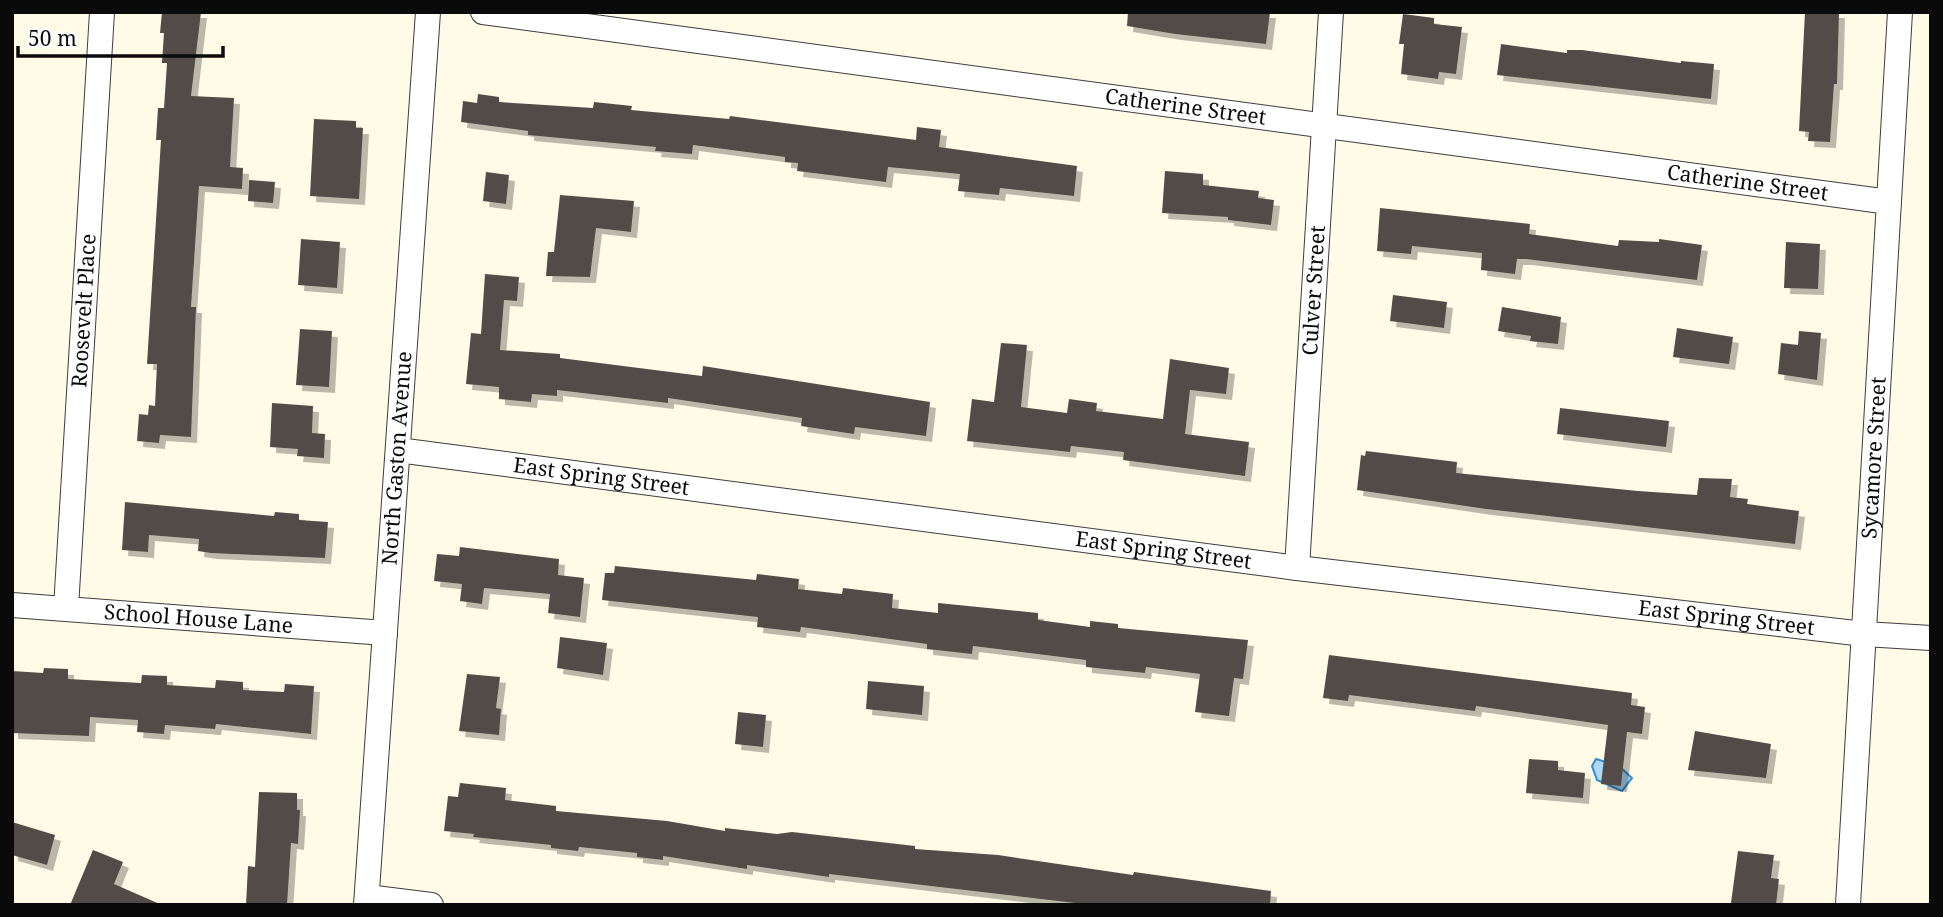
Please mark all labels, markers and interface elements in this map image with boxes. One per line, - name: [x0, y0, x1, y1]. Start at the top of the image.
- scale bar: [18, 14, 222, 58]
- text: 50 m: [28, 24, 77, 52]
- street label: Catherine Street: [1103, 81, 1268, 131]
- street label: Catherine Street: [1665, 157, 1830, 207]
- street label: Culver Street: [1295, 225, 1331, 356]
- street label: Roosevelt Place: [64, 233, 102, 388]
- street label: North Gaston Avenue: [375, 350, 417, 566]
- street label: Sycamore Street: [1854, 376, 1892, 540]
- street label: East Spring Street: [512, 450, 691, 501]
- street label: East Spring Street: [1074, 524, 1253, 575]
- street label: East Spring Street: [1637, 593, 1816, 641]
- street label: School House Lane: [103, 597, 294, 639]

